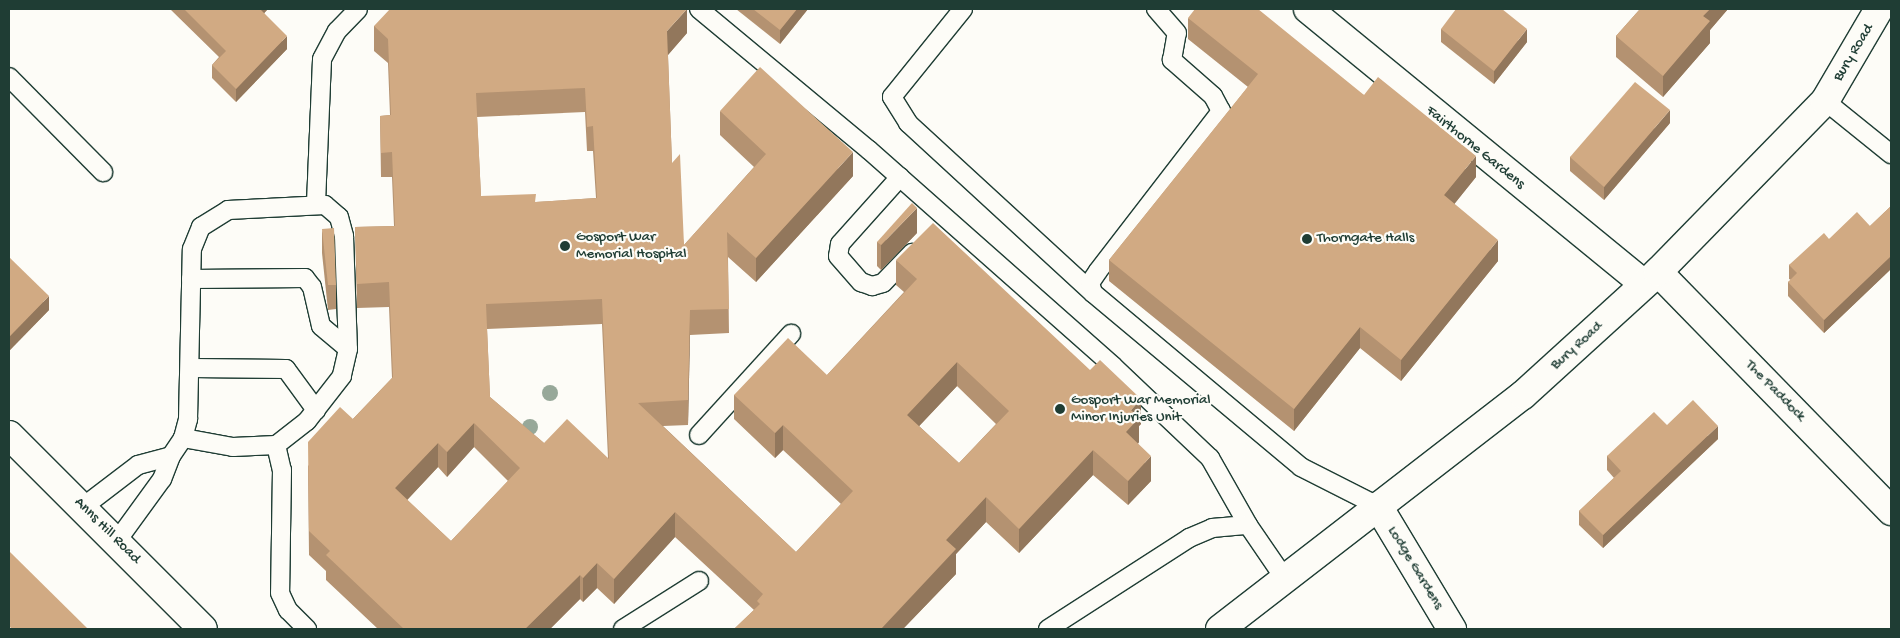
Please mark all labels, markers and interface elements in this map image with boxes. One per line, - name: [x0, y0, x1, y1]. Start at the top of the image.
- street label: Bury Road: [1830, 21, 1878, 85]
- street label: Fairthorne Gardens: [1422, 102, 1528, 194]
- place label: Gosport War Memorial Hospital: [576, 228, 687, 263]
- place label: Thorngate Halls: [1317, 230, 1414, 248]
- marker: Thorngate Halls: [1301, 233, 1313, 245]
- marker: Gosport War Memorial Hospital: [558, 239, 572, 253]
- street label: Bury Road: [1547, 318, 1607, 374]
- street label: The Paddock: [1741, 356, 1809, 426]
- place label: Gosport War Memorial Minor Injuries Unit: [1071, 391, 1211, 426]
- marker: Gosport War Memorial Minor Injuries Unit: [1053, 402, 1067, 416]
- street label: Anns Hill Road: [70, 494, 144, 568]
- street label: Lodge Gardens: [1383, 523, 1447, 613]

